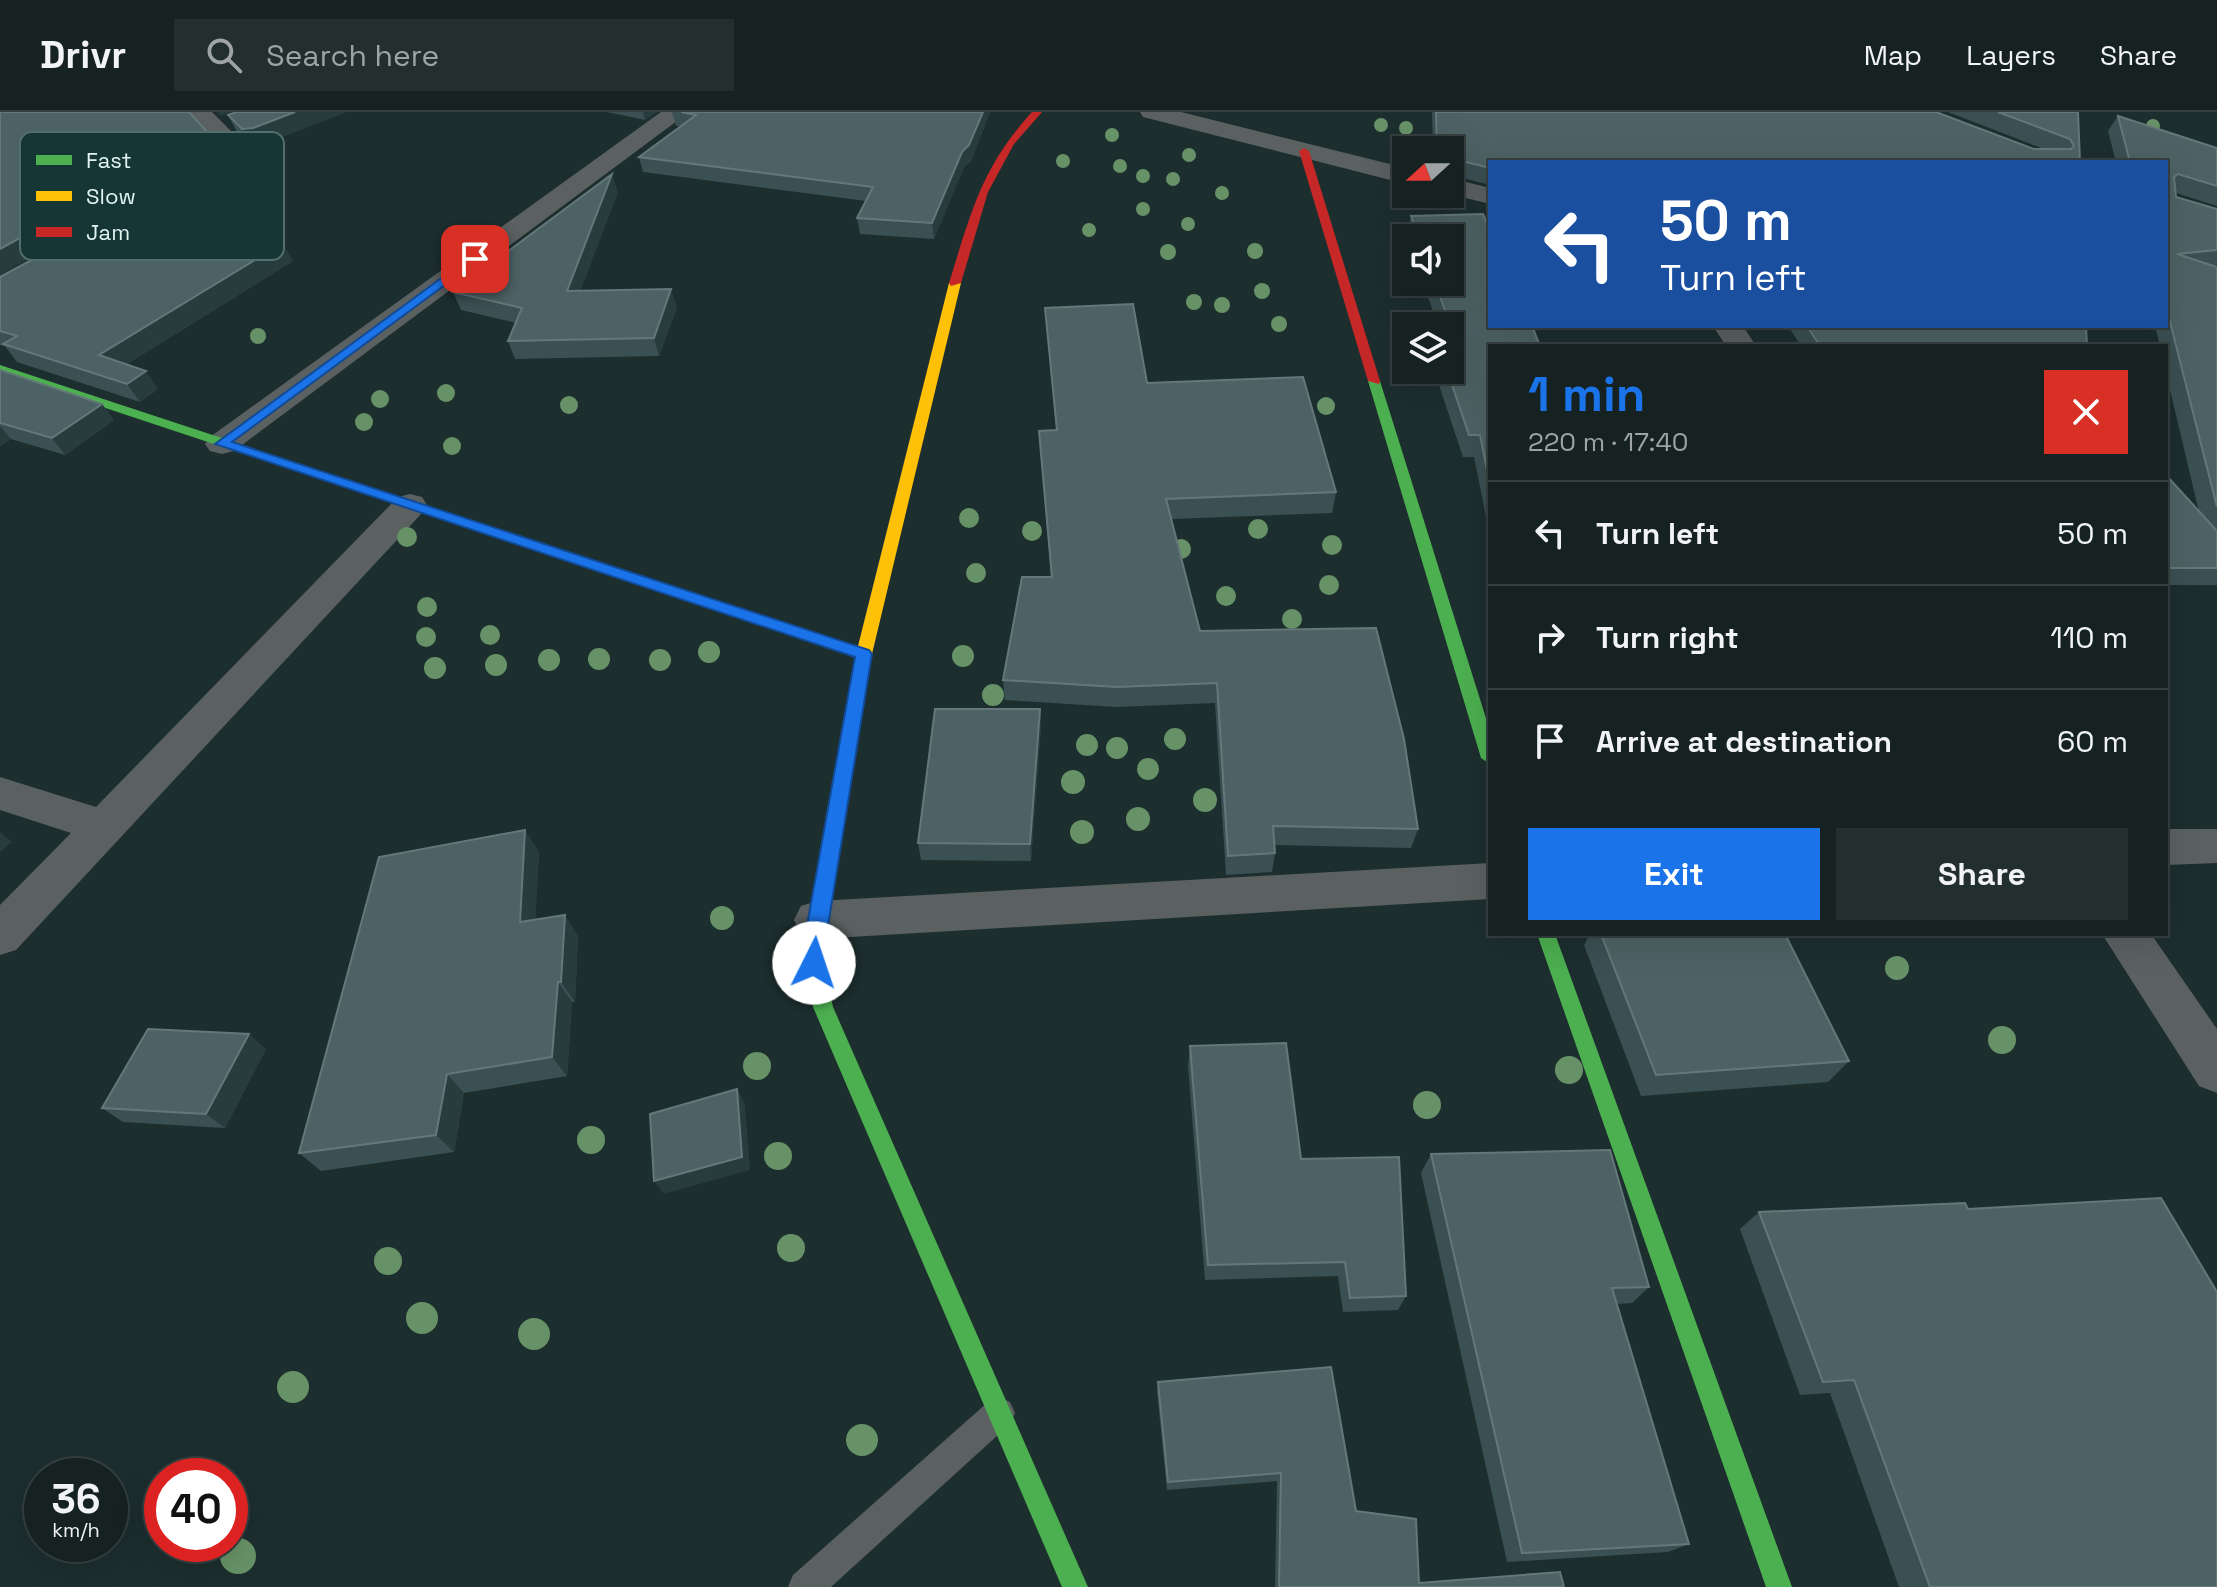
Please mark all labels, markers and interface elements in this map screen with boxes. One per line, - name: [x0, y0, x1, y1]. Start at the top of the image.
- search box: [174, 19, 734, 91]
- text: Drivr: [40, 31, 126, 79]
- icon: search: [202, 33, 246, 77]
- text: Search here: [266, 36, 439, 75]
- text: Map: [1864, 37, 1922, 73]
- text: Layers: [1966, 37, 2056, 73]
- text: Share: [2100, 37, 2177, 73]
- legend: [20, 132, 284, 260]
- north arrow: [1392, 136, 1464, 208]
- map controls: [1392, 136, 1464, 384]
- text: Fast: [86, 146, 132, 174]
- text: Slow: [86, 182, 136, 210]
- text: 50 m: [1660, 185, 1792, 256]
- icon: left: [1528, 192, 1632, 296]
- text: Jam: [86, 218, 130, 246]
- button: sound: [1392, 224, 1464, 296]
- pin: [441, 225, 509, 293]
- icon: arrive: [453, 237, 497, 281]
- text: Turn left: [1660, 255, 1807, 301]
- button: layers: [1392, 312, 1464, 384]
- text: 1 min: [1528, 364, 1645, 425]
- button: close: [2044, 370, 2128, 454]
- text: 220 m · 17:40: [1528, 425, 1688, 459]
- icon: left: [1528, 511, 1572, 555]
- text: Turn left: [1596, 514, 1719, 553]
- text: 50 m: [2057, 514, 2128, 553]
- icon: right: [1528, 615, 1572, 659]
- text: Turn right: [1596, 618, 1739, 657]
- text: 110 m: [2050, 618, 2128, 657]
- icon: arrive: [1528, 719, 1572, 763]
- text: Arrive at destination: [1596, 722, 1892, 761]
- text: 60 m: [2057, 722, 2128, 761]
- button: Exit: [1528, 828, 1820, 920]
- button: Share: [1836, 828, 2128, 920]
- position arrow: [772, 921, 856, 1005]
- speed limit sign: 40: [144, 1458, 248, 1562]
- text: 36: [51, 1474, 101, 1525]
- text: km/h: [52, 1517, 100, 1543]

